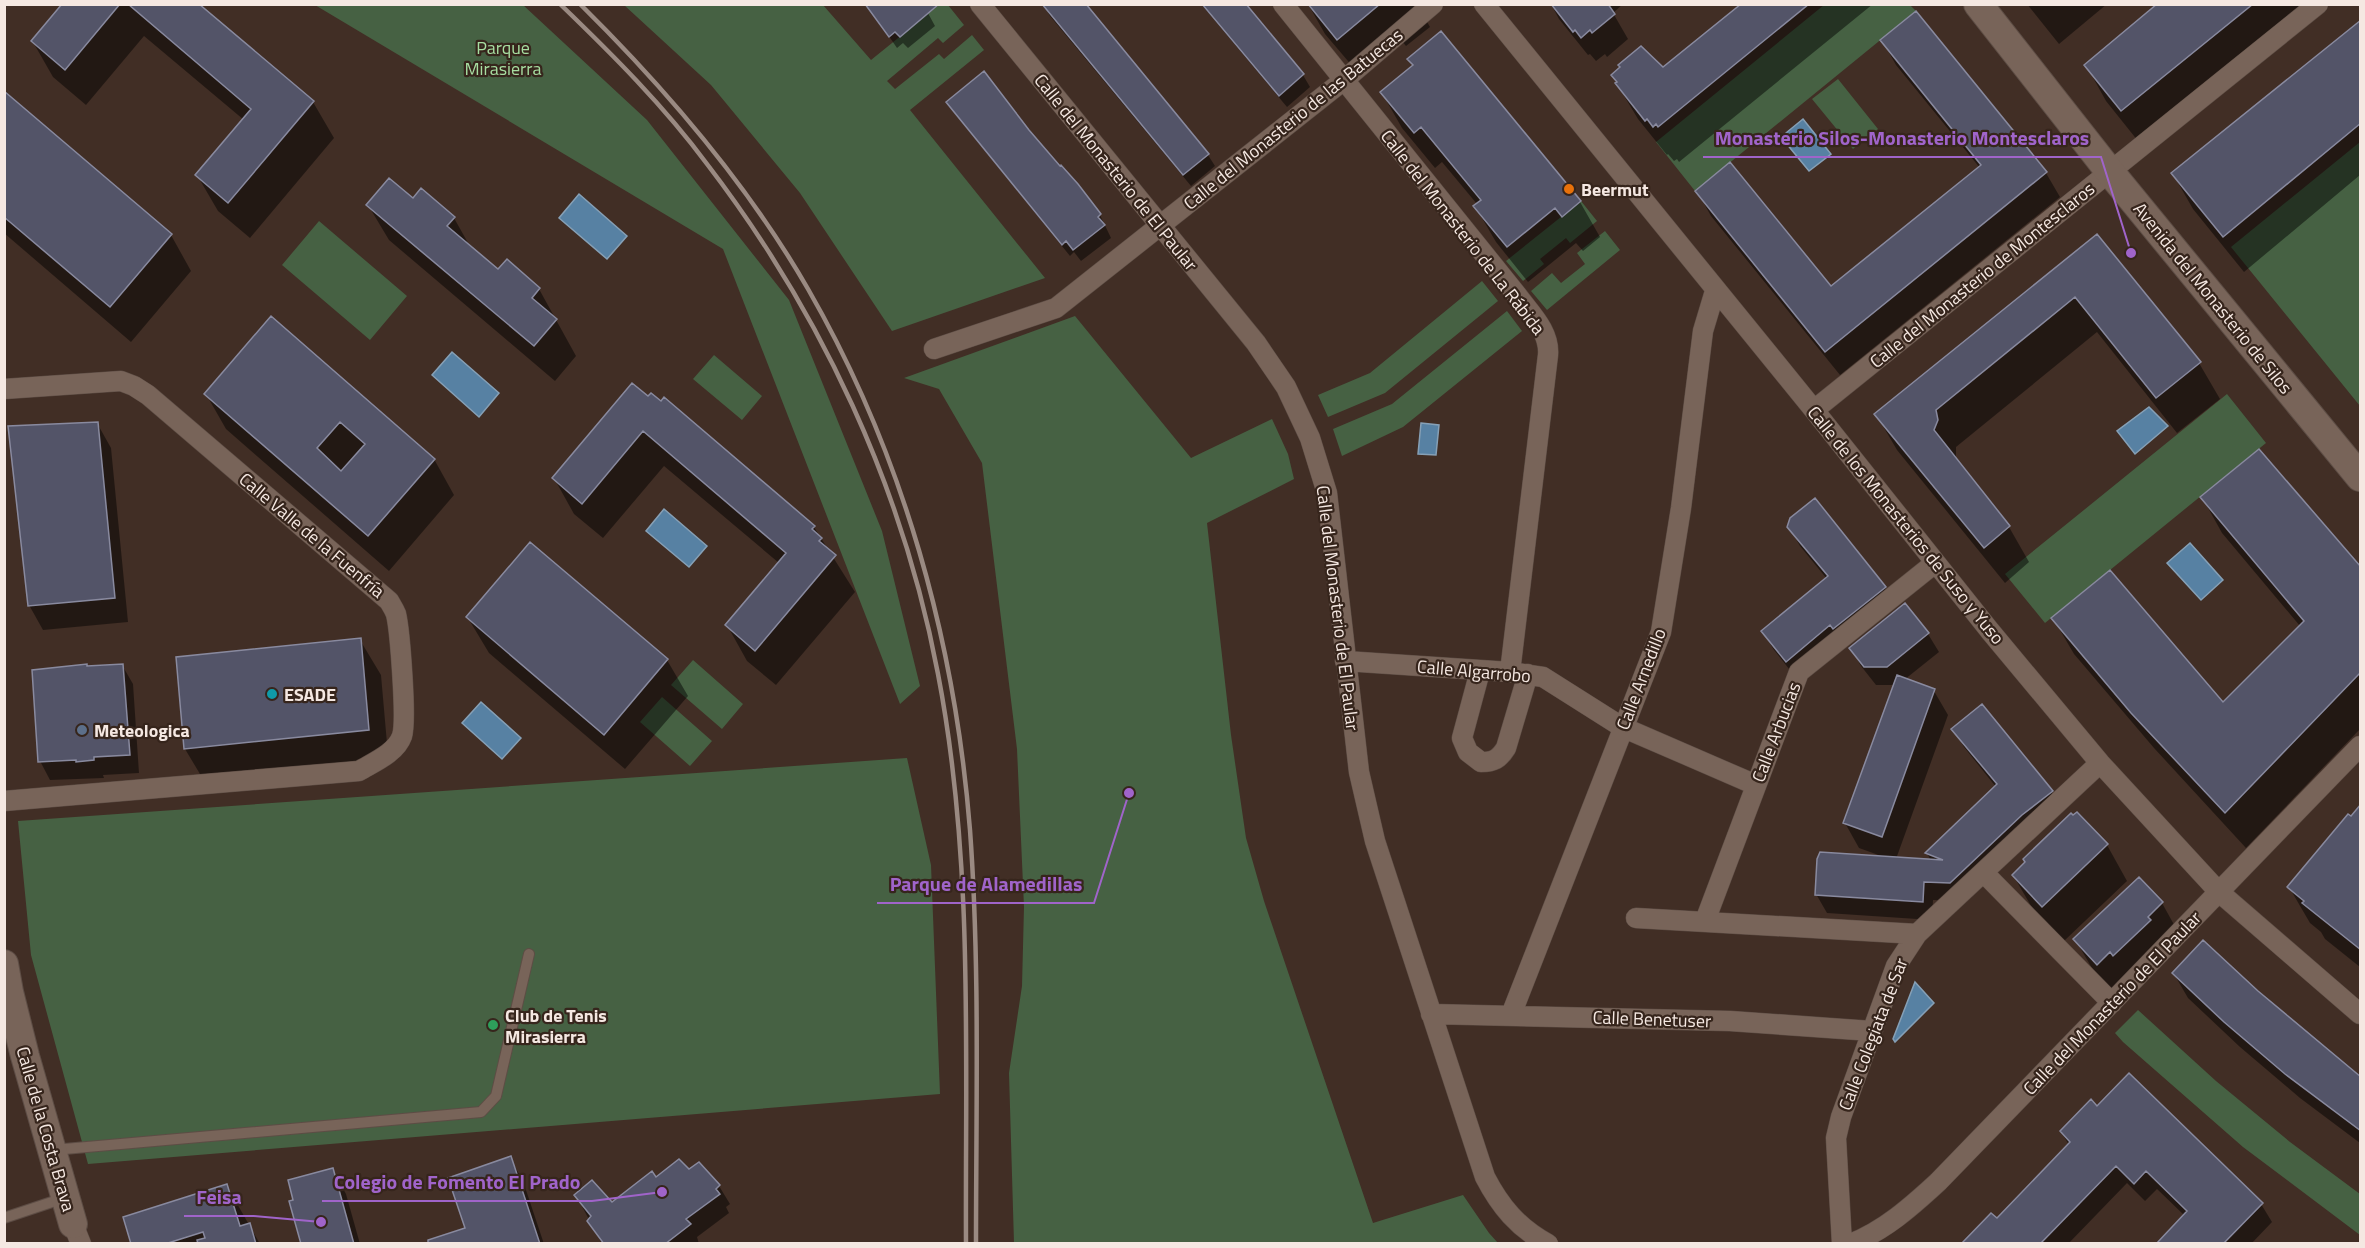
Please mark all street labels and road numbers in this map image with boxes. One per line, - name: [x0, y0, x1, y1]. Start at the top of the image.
- street label: Calle del Monasterio de las Batuecas: [1177, 22, 1409, 216]
- street label: Calle del Monasterio de El Paular: [1028, 68, 1204, 276]
- street label: Calle del Monasterio de La Rábida: [1374, 124, 1552, 340]
- street label: Calle del Monasterio de Montesclaros: [1864, 175, 2100, 375]
- street label: Avenida del Monasterio de Silos: [2127, 196, 2299, 400]
- street label: Calle de los Monasterios de Suso y Yuso: [1801, 400, 2011, 650]
- street label: Calle Valle de la Fuenfría: [233, 466, 391, 604]
- street label: Calle del Monasterio de El Paular: [1310, 484, 1366, 732]
- street label: Calle Arnedillo: [1609, 624, 1673, 734]
- street label: Calle Algarrobo: [1416, 653, 1532, 689]
- street label: Calle Arbucias: [1745, 678, 1807, 786]
- street label: Calle del Monasterio de El Paular: [2017, 905, 2207, 1101]
- street label: Calle Colegiata de Sar: [1831, 954, 1915, 1114]
- street label: Calle Benetuser: [1592, 1003, 1712, 1035]
- street label: Calle de la Costa Brava: [10, 1043, 82, 1215]

